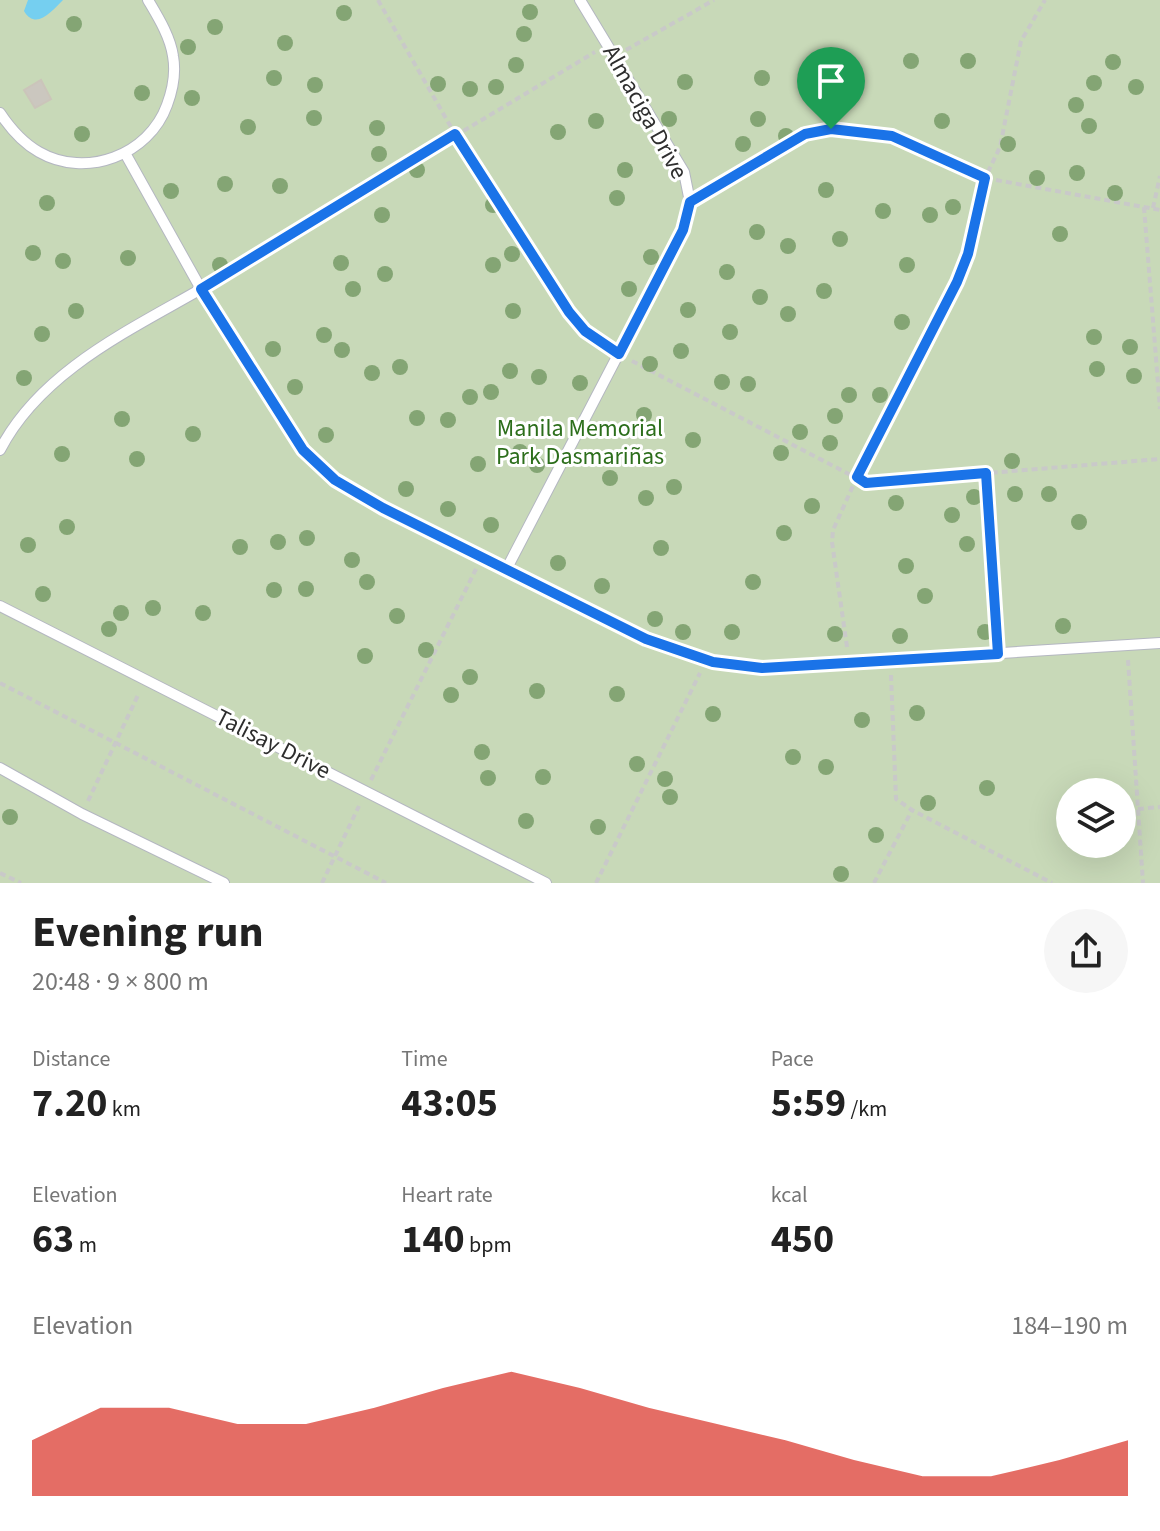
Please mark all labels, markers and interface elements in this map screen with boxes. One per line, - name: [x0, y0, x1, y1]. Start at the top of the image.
- street label: Almaciga Drive: [594, 39, 696, 185]
- pin: [797, 47, 865, 129]
- icon: arrive: [809, 59, 853, 103]
- park label: Manila Memorial Park Dasmariñas: [496, 411, 664, 474]
- street label: Talisay Drive: [209, 700, 337, 788]
- map controls: [1056, 778, 1136, 858]
- button: layers: [1056, 778, 1136, 858]
- text: Evening run: [32, 901, 264, 964]
- button: share: [1044, 909, 1128, 993]
- text: 20:48 · 9 × 800 m: [32, 963, 209, 1000]
- text: Distance: [32, 1043, 110, 1075]
- text: Time: [401, 1043, 448, 1075]
- text: Pace: [771, 1043, 814, 1075]
- text: 7.20: [32, 1075, 107, 1132]
- text: 43:05: [401, 1075, 498, 1132]
- text: 5:59: [771, 1075, 846, 1132]
- text: km: [107, 1093, 141, 1125]
- text: /km: [846, 1093, 887, 1125]
- text: Elevation: [32, 1179, 118, 1211]
- text: Heart rate: [401, 1179, 493, 1211]
- text: kcal: [771, 1179, 808, 1211]
- text: 63: [32, 1211, 74, 1268]
- text: 140: [401, 1211, 465, 1268]
- text: 450: [771, 1211, 834, 1268]
- text: m: [74, 1229, 97, 1261]
- text: bpm: [465, 1229, 512, 1261]
- text: Elevation: [32, 1307, 133, 1344]
- text: 184–190 m: [1011, 1307, 1128, 1344]

